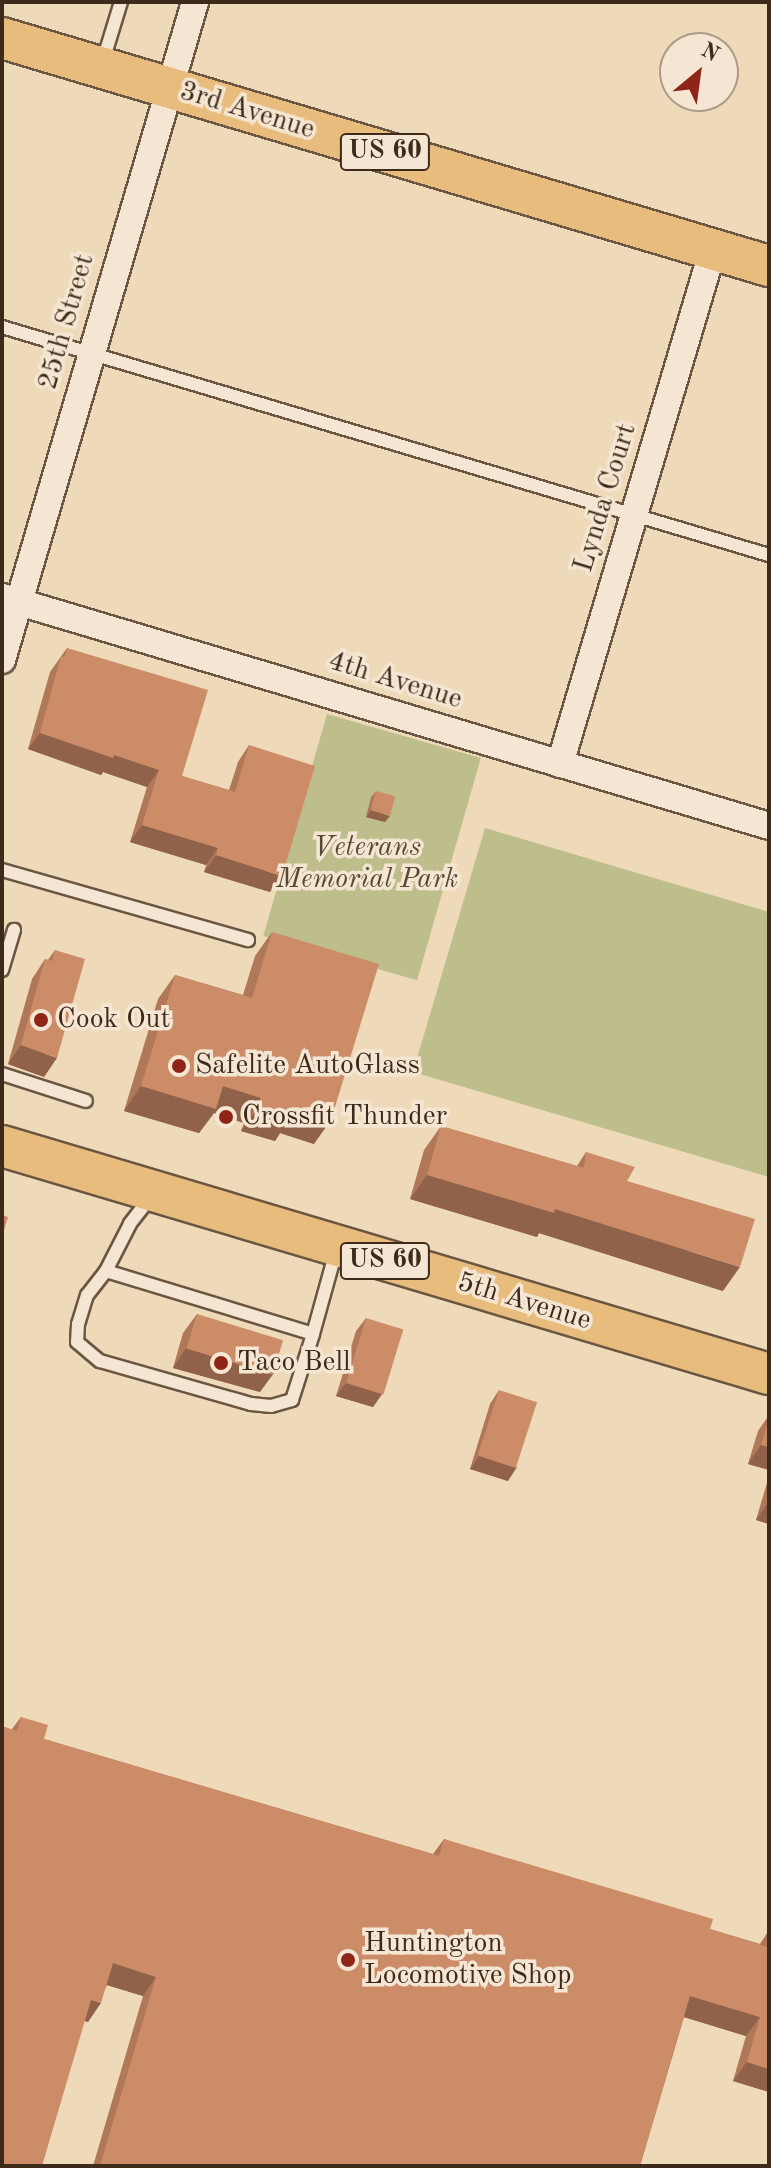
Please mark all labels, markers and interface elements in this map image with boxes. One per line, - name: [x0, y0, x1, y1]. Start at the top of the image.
- north arrow: [659, 32, 739, 112]
- text: N: [697, 39, 722, 66]
- street label: 3rd Avenue: [176, 75, 318, 147]
- road number: US 60: [339, 130, 431, 174]
- street label: 25th Street: [32, 250, 102, 394]
- street label: Lynda Court: [567, 420, 645, 576]
- street label: 4th Avenue: [324, 645, 466, 717]
- park label: Veterans Memorial Park: [276, 831, 458, 897]
- place label: Cook Out: [57, 1003, 170, 1037]
- marker: Cook Out: [32, 1011, 50, 1029]
- place label: Safelite AutoGlass: [195, 1049, 420, 1083]
- marker: Safelite AutoGlass: [170, 1057, 188, 1075]
- place label: Crossfit Thunder: [242, 1100, 447, 1134]
- marker: Crossfit Thunder: [217, 1108, 235, 1126]
- road number: US 60: [339, 1239, 431, 1283]
- street label: 5th Avenue: [453, 1266, 595, 1338]
- place label: Taco Bell: [237, 1346, 351, 1380]
- marker: Taco Bell: [212, 1354, 230, 1372]
- place label: Huntington Locomotive Shop: [364, 1927, 571, 1993]
- marker: Huntington Locomotive Shop: [339, 1951, 357, 1969]

